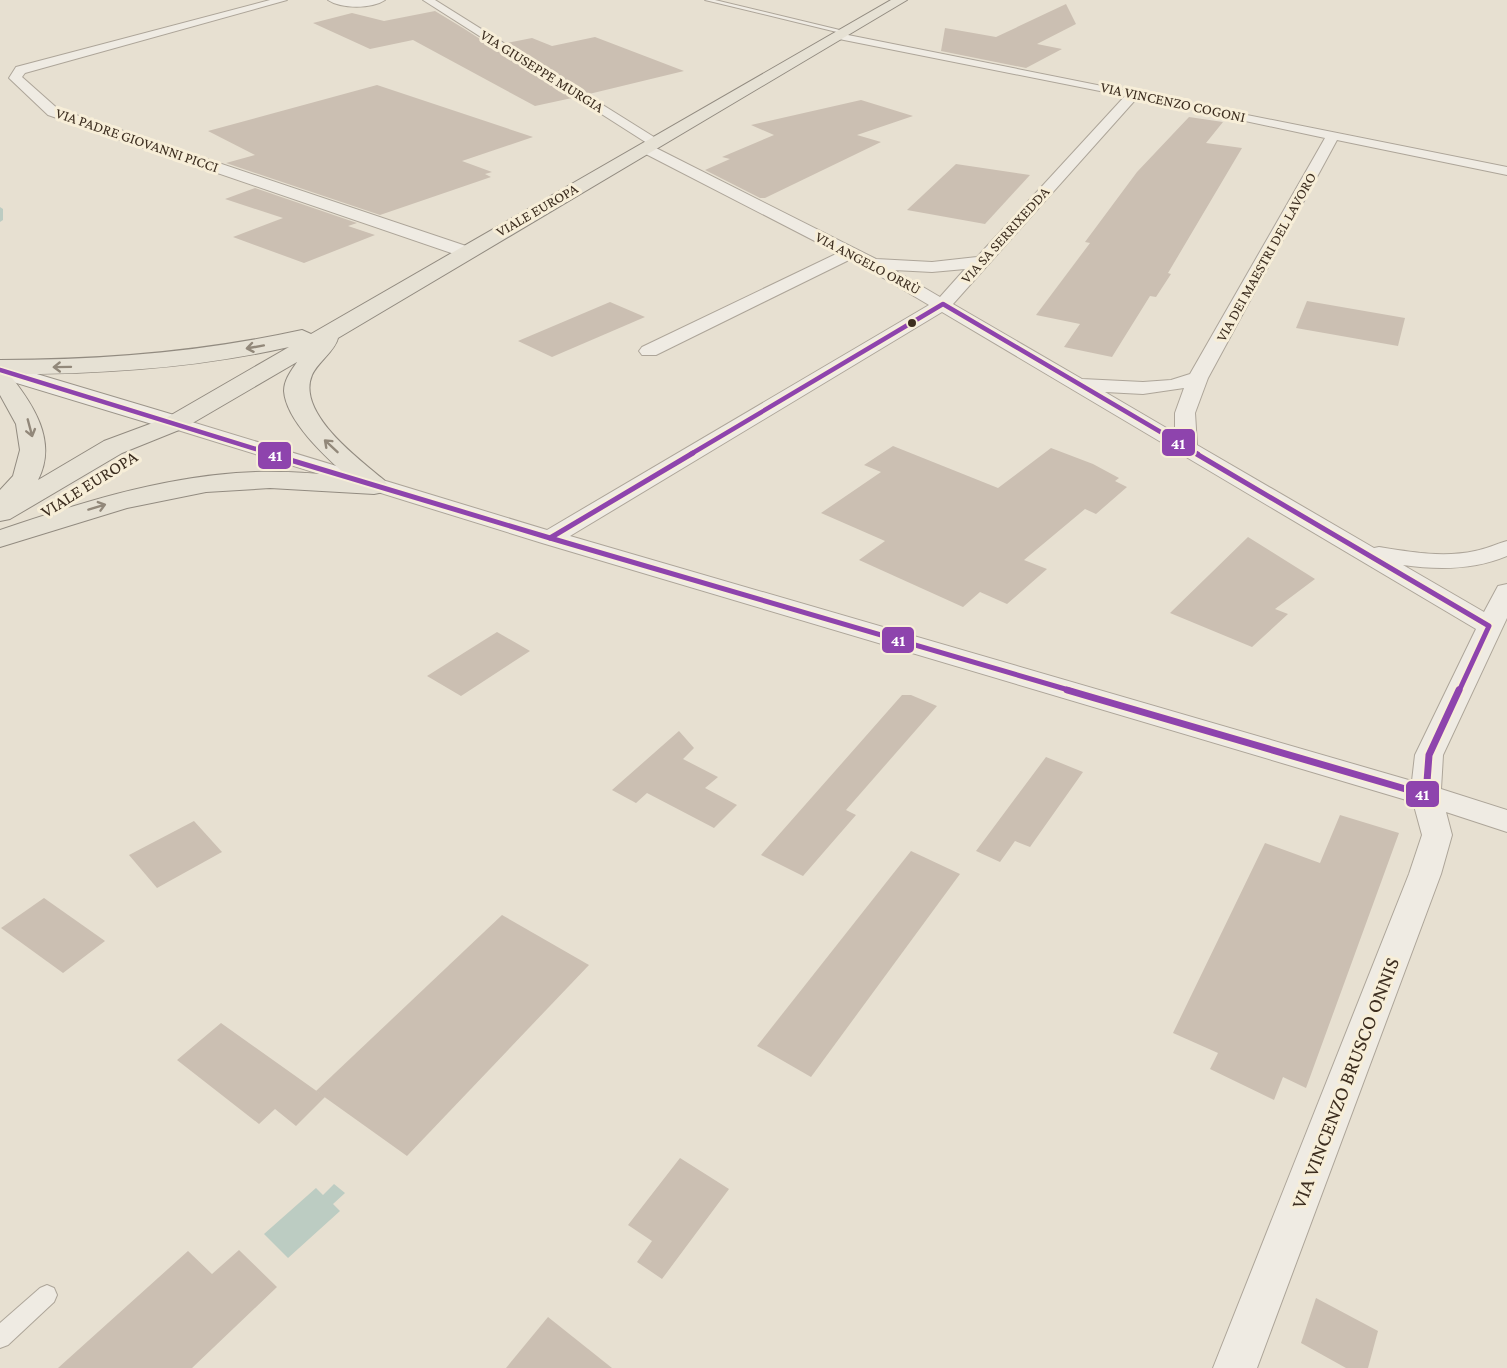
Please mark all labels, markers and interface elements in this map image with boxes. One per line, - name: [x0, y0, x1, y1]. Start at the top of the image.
- street label: VIA GIUSEPPE MURGIA: [477, 27, 607, 116]
- street label: VIA VINCENZO COGONI: [1099, 79, 1247, 125]
- street label: VIA PADRE GIOVANNI PICCI: [54, 105, 220, 175]
- street label: VIA DEI MAESTRI DEL LAVORO: [1213, 170, 1319, 344]
- street label: VIALE EUROPA: [493, 180, 581, 240]
- street label: VIA SA SERRIXEDDA: [957, 183, 1053, 287]
- street label: VIA ANGELO ORRÙ: [813, 228, 924, 298]
- unlabelled marker: [906, 317, 918, 329]
- one-way arrow: [246, 342, 266, 353]
- one-way arrow: [52, 361, 72, 373]
- one-way arrow: [24, 418, 36, 437]
- line badge: 41: [1161, 428, 1196, 457]
- text: 41: [1171, 435, 1185, 452]
- one-way arrow: [324, 439, 339, 453]
- line badge: 41: [257, 441, 292, 470]
- street label: VIALE EUROPA: [37, 446, 142, 522]
- text: 41: [268, 447, 282, 464]
- one-way arrow: [87, 501, 106, 512]
- line badge: 41: [881, 626, 915, 654]
- text: 41: [891, 632, 905, 649]
- line badge: 41: [1405, 780, 1440, 808]
- text: 41: [1415, 786, 1429, 803]
- street label: VIA VINCENZO BRUSCO ONNIS: [1286, 954, 1404, 1212]

